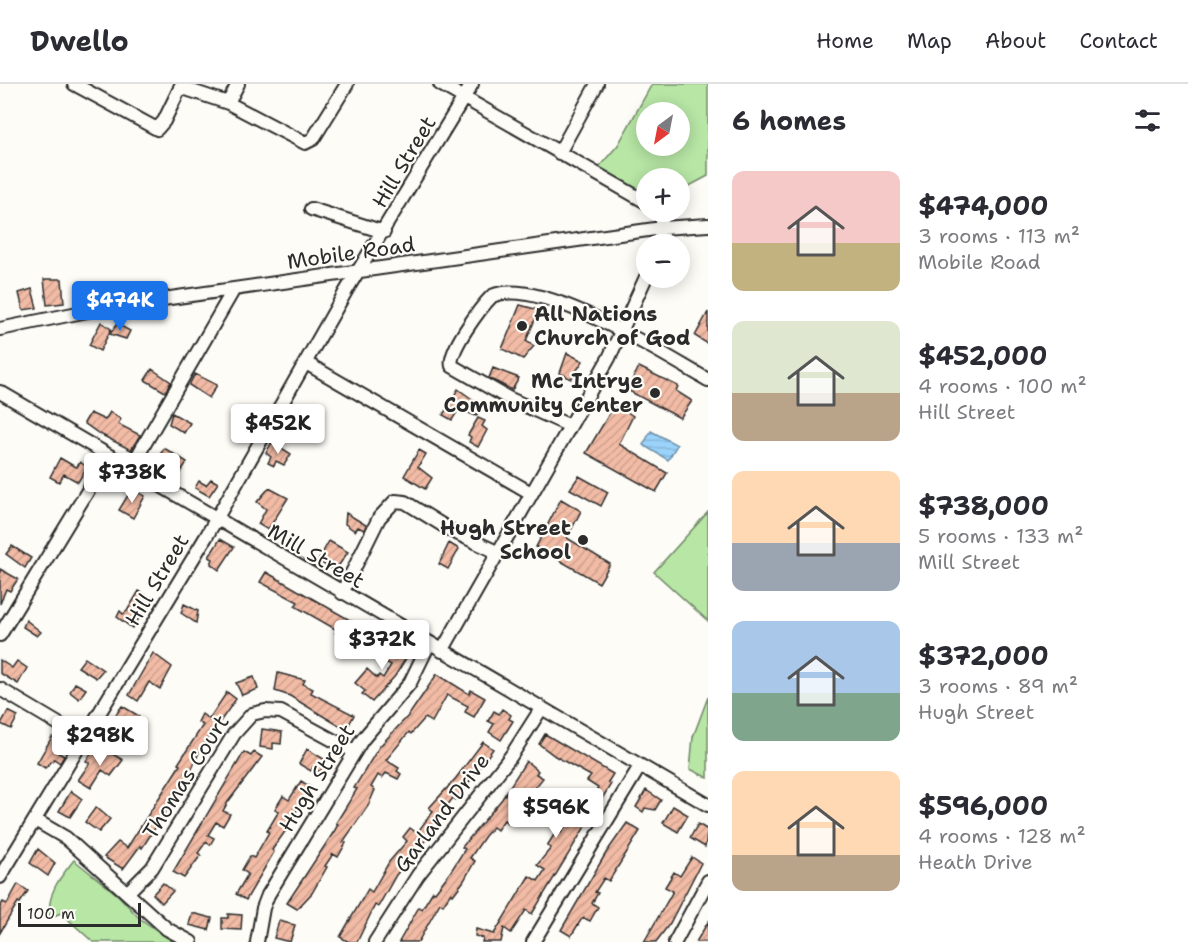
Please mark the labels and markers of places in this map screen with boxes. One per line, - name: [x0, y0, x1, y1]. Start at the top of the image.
- pin: $474K: [78, 281, 162, 332]
- place label: All Nations Church of God: [534, 300, 691, 352]
- marker: All Nations Church of God: [515, 319, 529, 333]
- place label: Mc Intrye Community Center: [443, 367, 643, 419]
- marker: Mc Intrye Community Center: [648, 386, 662, 400]
- pin: $452K: [236, 404, 320, 455]
- pin: $738K: [90, 453, 174, 504]
- place label: Hugh Street School: [440, 514, 571, 566]
- marker: Hugh Street School: [576, 533, 590, 547]
- pin: $372K: [340, 620, 424, 671]
- pin: $298K: [58, 716, 142, 767]
- pin: $596K: [514, 788, 598, 839]

